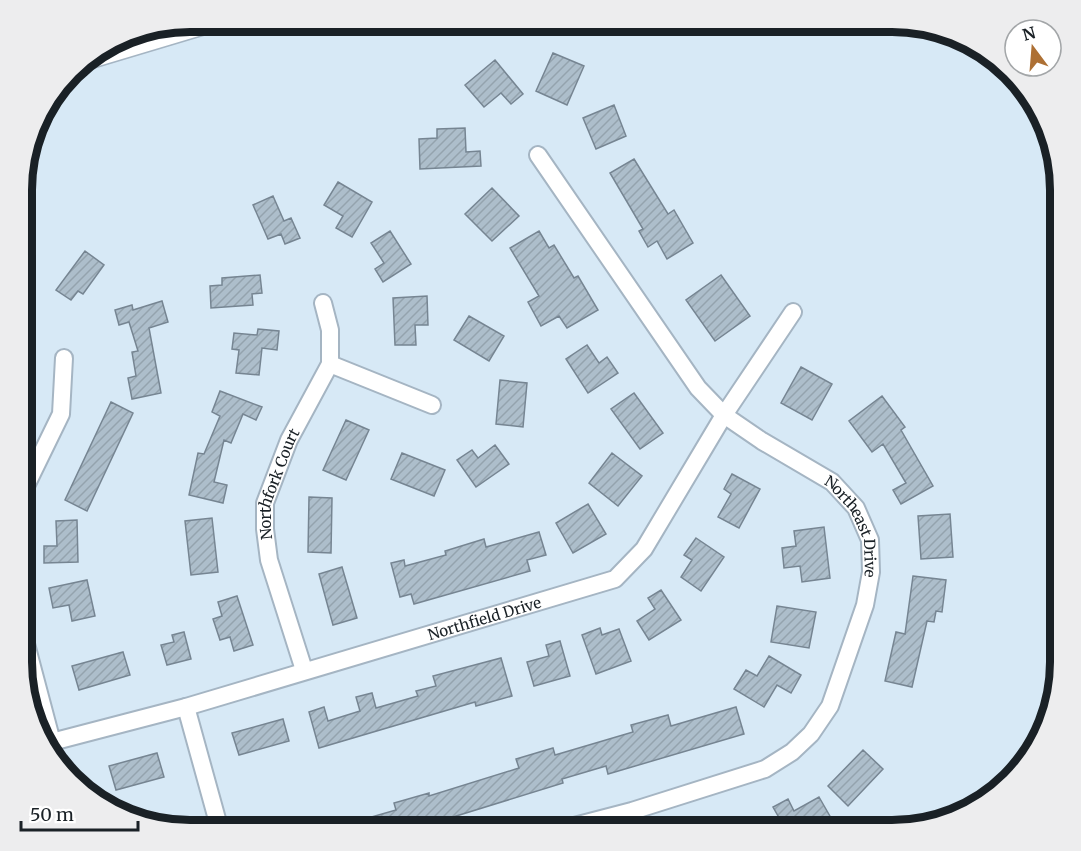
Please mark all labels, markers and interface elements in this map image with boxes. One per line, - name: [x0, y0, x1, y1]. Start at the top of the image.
- north arrow: [1003, 18, 1063, 78]
- text: N: [1020, 22, 1038, 45]
- street label: Northfork Court: [255, 425, 303, 541]
- street label: Northeast Drive: [822, 471, 881, 579]
- street label: Northfield Drive: [425, 592, 543, 644]
- scale bar: [21, 794, 138, 832]
- text: 50 m: [30, 803, 74, 826]

